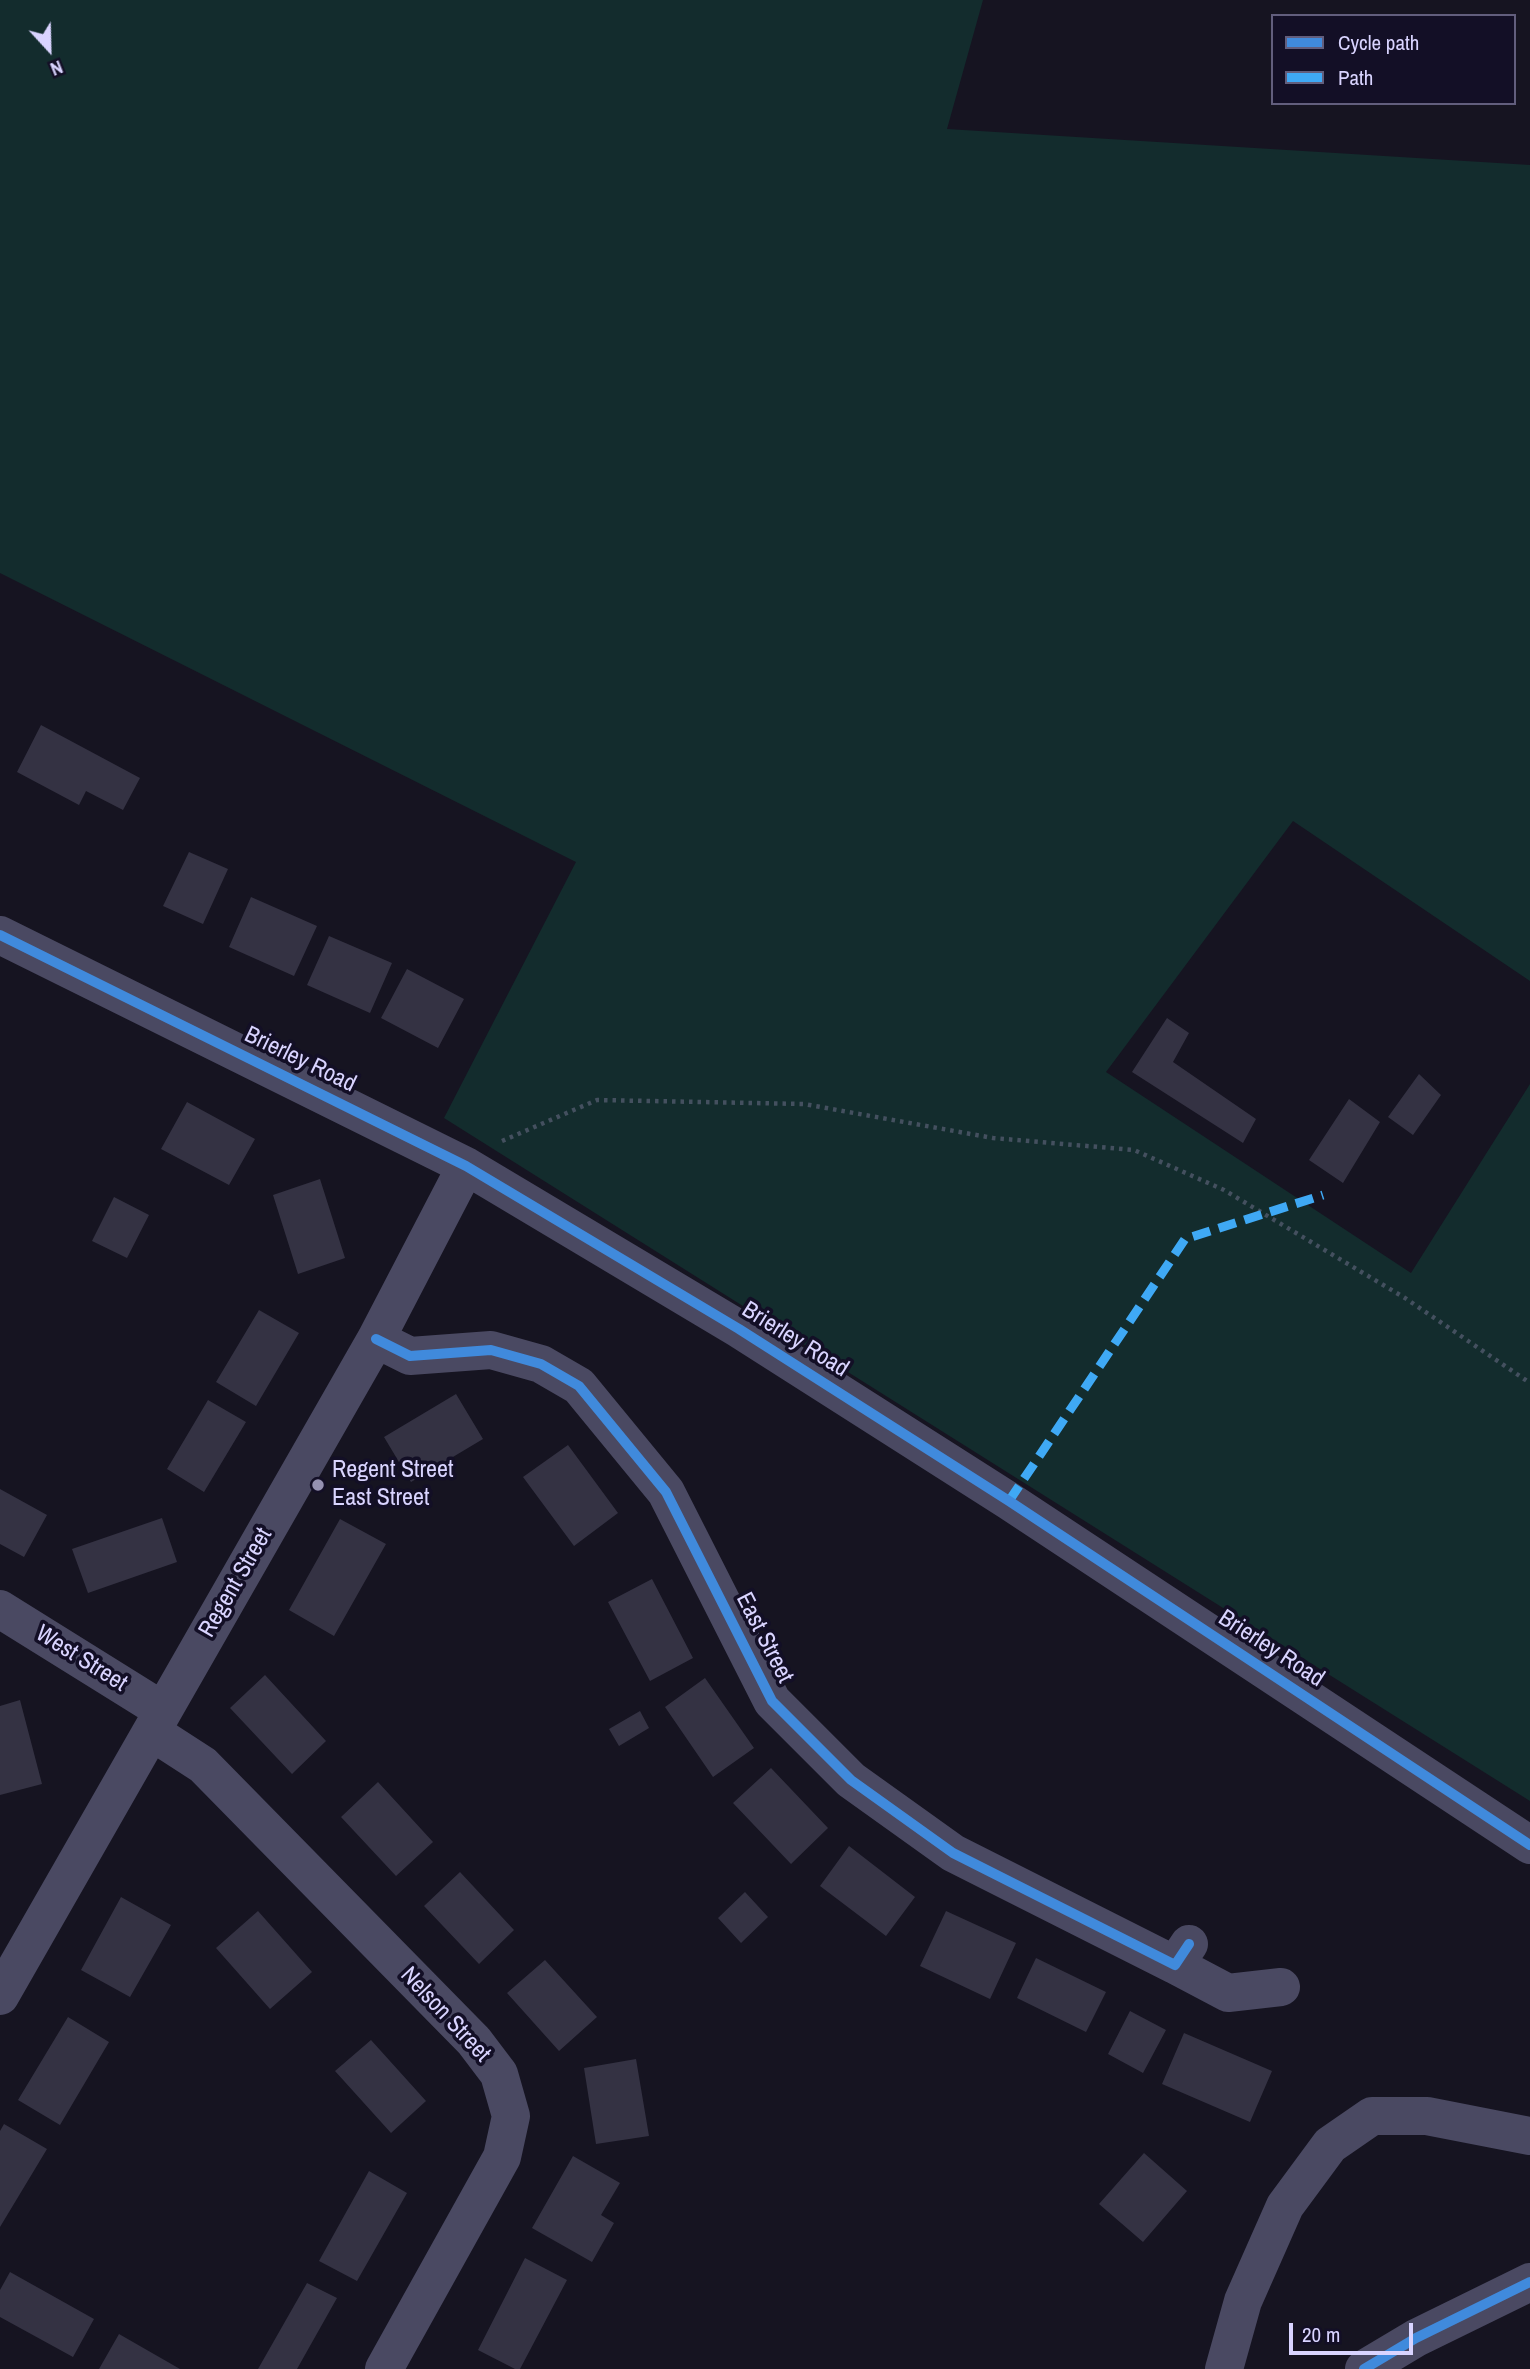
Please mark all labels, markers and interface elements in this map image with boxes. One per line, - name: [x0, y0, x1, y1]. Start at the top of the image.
- north arrow: [14, 14, 84, 84]
- legend: [1271, 14, 1516, 105]
- text: Cycle path: [1338, 28, 1419, 57]
- text: N: [47, 54, 67, 83]
- text: Path: [1338, 63, 1373, 92]
- street label: Brierley Road: [240, 1021, 360, 1099]
- street label: Brierley Road: [736, 1296, 854, 1384]
- place label: Regent Street East Street: [332, 1457, 453, 1513]
- marker: Regent Street East Street: [310, 1477, 326, 1493]
- street label: Regent Street: [193, 1523, 279, 1643]
- street label: East Street: [729, 1588, 799, 1688]
- street label: Brierley Road: [1213, 1604, 1329, 1694]
- street label: West Street: [30, 1620, 132, 1698]
- street label: Nelson Street: [394, 1962, 496, 2068]
- scale bar: [1292, 2310, 1416, 2354]
- text: 20 m: [1302, 2320, 1340, 2349]

